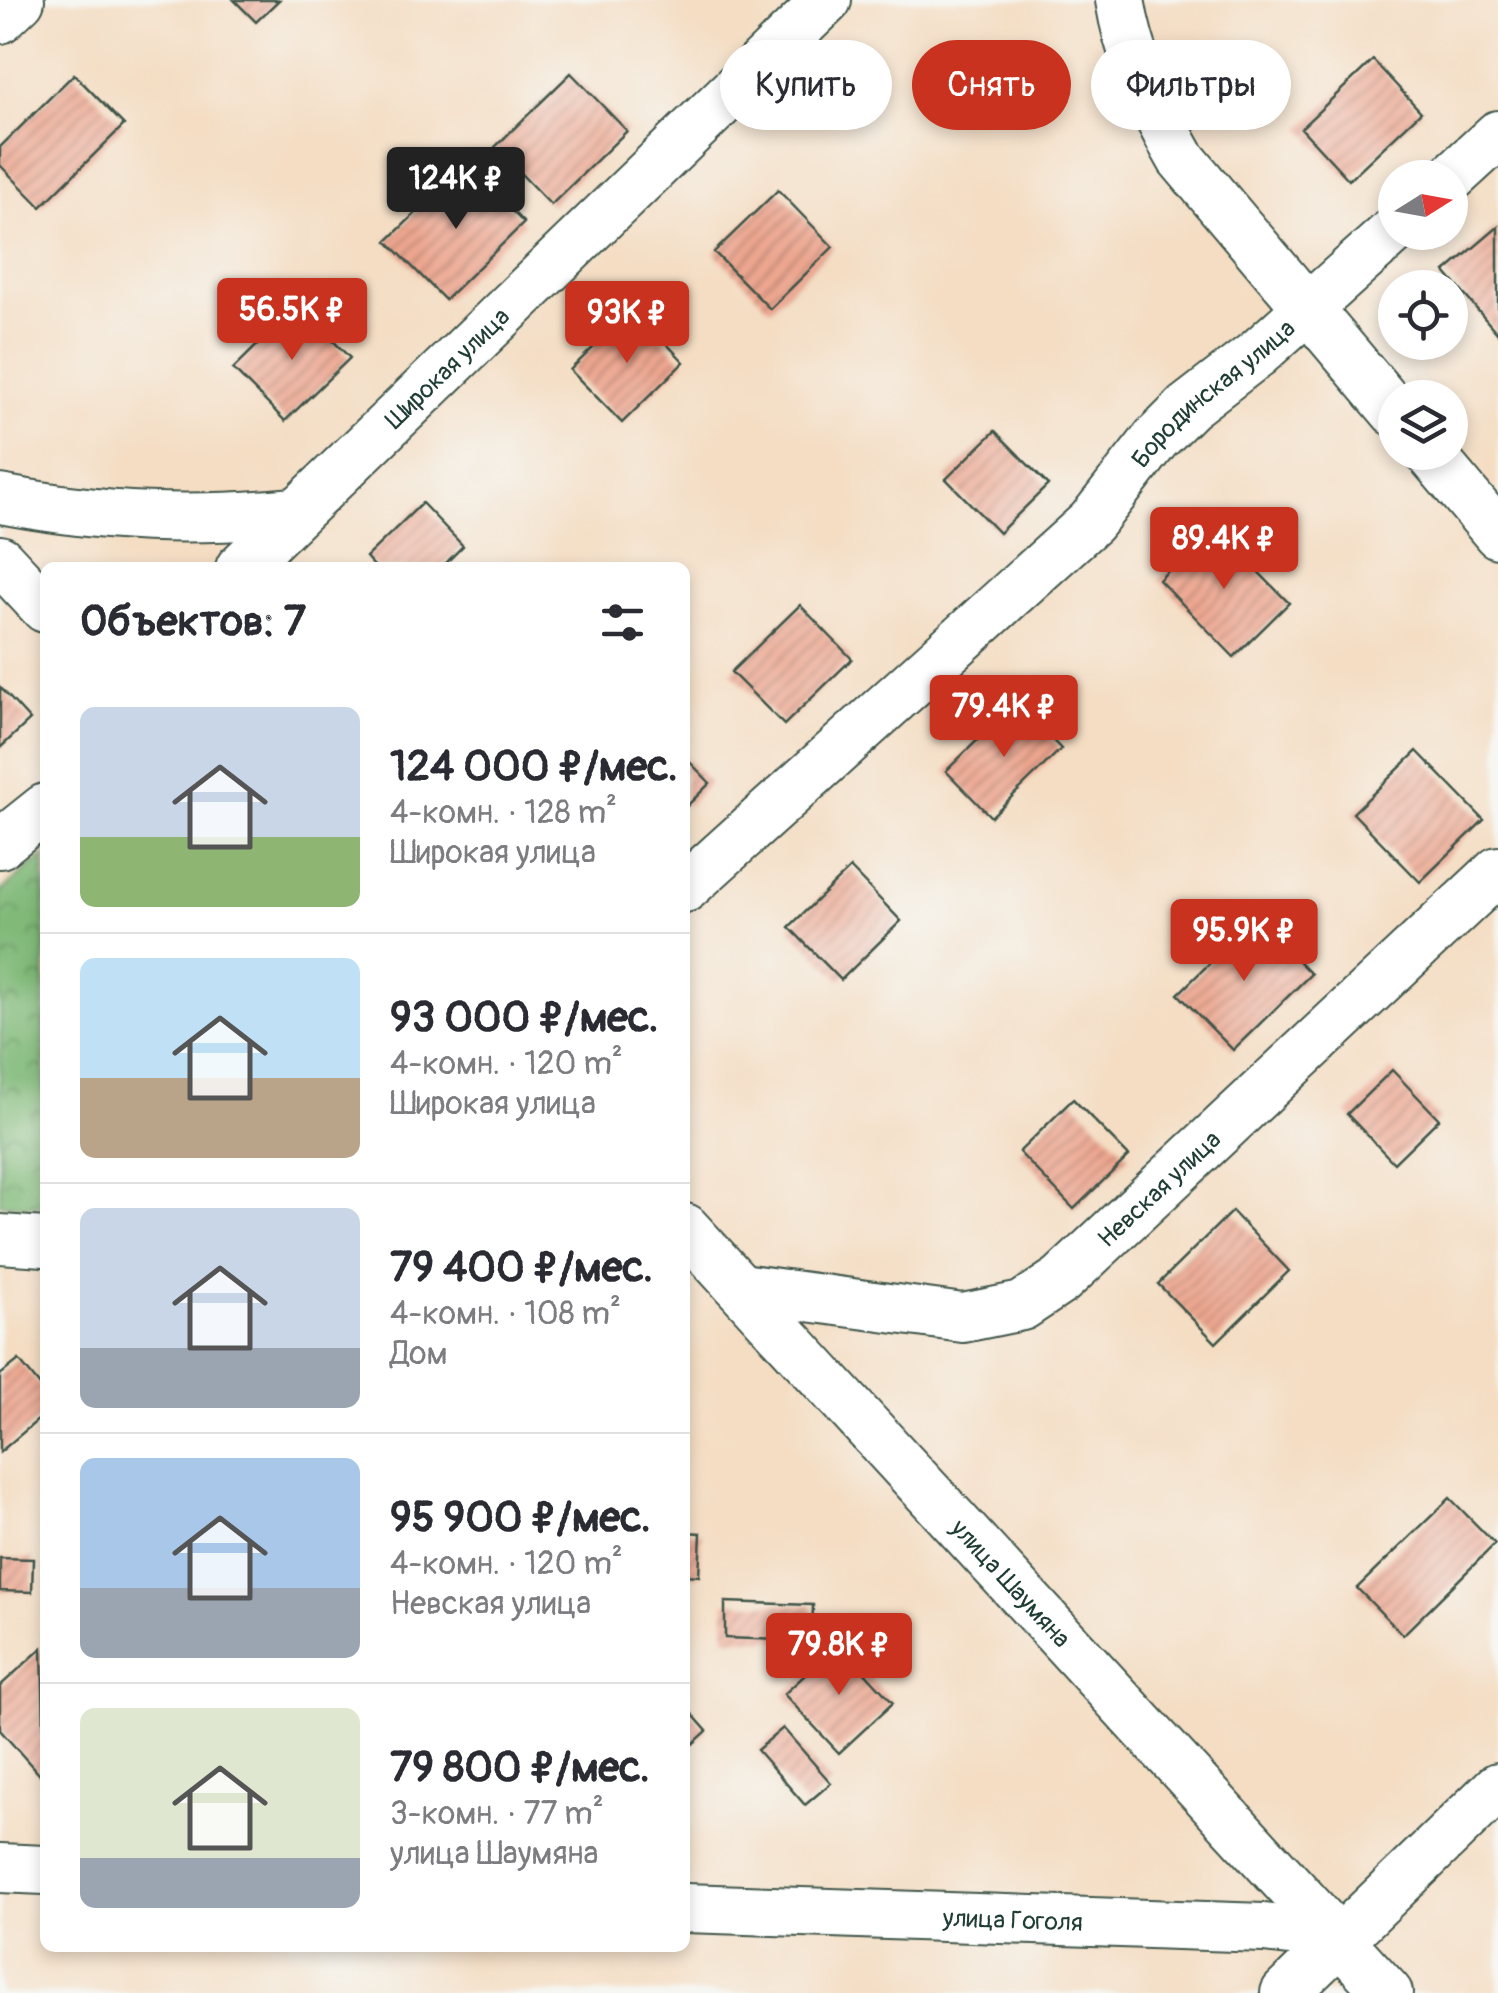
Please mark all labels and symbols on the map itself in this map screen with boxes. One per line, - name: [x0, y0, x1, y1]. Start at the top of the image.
- pin: 124K ₽: [375, 147, 537, 232]
- north arrow: [1378, 160, 1468, 250]
- pin: 56.5K ₽: [200, 278, 384, 363]
- pin: 93K ₽: [557, 281, 697, 366]
- street label: Широкая улица: [379, 302, 517, 436]
- street label: Бородинская улица: [1125, 313, 1302, 474]
- pin: 89.4K ₽: [1132, 507, 1316, 592]
- pin: 79.4K ₽: [912, 675, 1096, 760]
- pin: 95.9K ₽: [1152, 899, 1336, 984]
- street label: Невская улица: [1092, 1125, 1228, 1255]
- street label: улица Шаумяна: [943, 1513, 1077, 1654]
- pin: 79.8K ₽: [747, 1613, 931, 1698]
- street label: улица Гоголя: [941, 1903, 1083, 1939]

